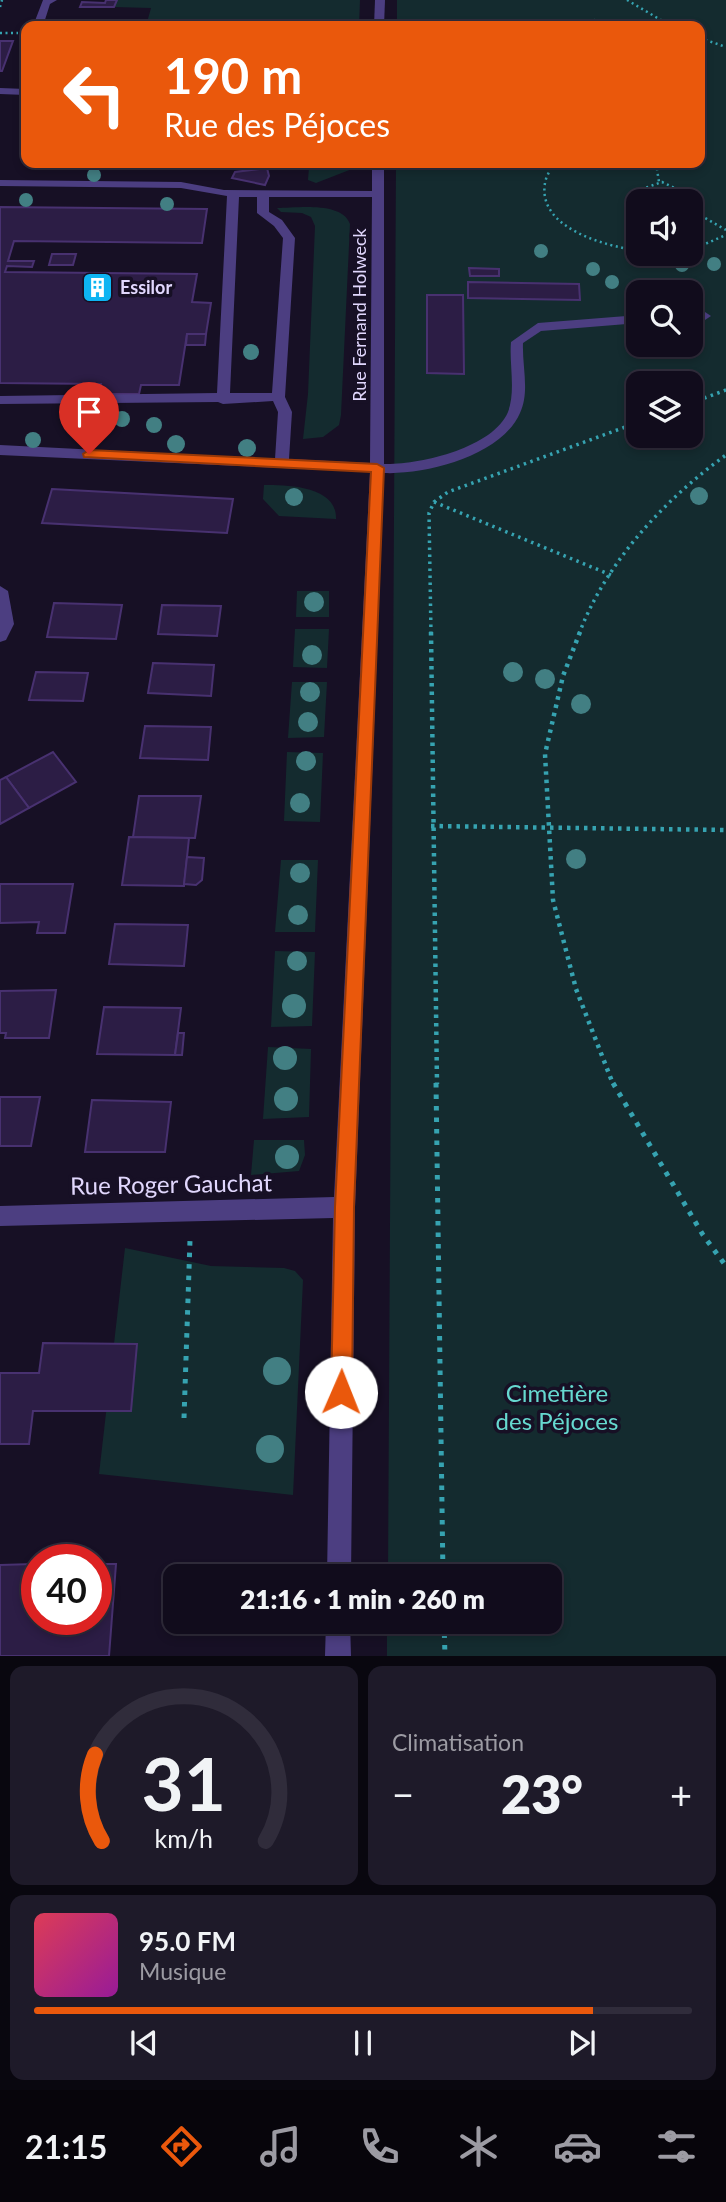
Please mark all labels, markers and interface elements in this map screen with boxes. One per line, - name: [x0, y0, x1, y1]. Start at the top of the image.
- text: 190 m: [164, 46, 302, 104]
- icon: left: [49, 49, 140, 140]
- text: Rue des Péjoces: [164, 105, 390, 144]
- map controls: [626, 189, 703, 448]
- button: sound: [626, 189, 703, 266]
- street label: Rue Fernand Holweck: [348, 227, 370, 402]
- building icon: Essilor: [80, 271, 114, 305]
- place label: Essilor: [120, 276, 172, 298]
- button: search: [626, 280, 703, 357]
- button: layers: [626, 371, 703, 448]
- pin: [59, 382, 119, 454]
- icon: arrive: [70, 393, 108, 431]
- street label: Rue Roger Gauchat: [70, 1167, 273, 1200]
- position arrow: [304, 1355, 378, 1429]
- park label: Cimetière des Péjoces: [496, 1378, 618, 1435]
- speed limit sign: 40: [21, 1544, 112, 1635]
- text: 21:16 · 1 min · 260 m: [240, 1583, 485, 1615]
- text: Climatisation: [392, 1728, 524, 1756]
- text: 31: [142, 1740, 226, 1828]
- text: 23°: [501, 1763, 583, 1825]
- text: −: [392, 1771, 414, 1817]
- text: +: [670, 1771, 692, 1817]
- text: km/h: [155, 1823, 213, 1853]
- text: 95.0 FM: [139, 1925, 236, 1957]
- text: Musique: [139, 1957, 226, 1985]
- icon: previous: [125, 2024, 163, 2062]
- icon: pause: [344, 2024, 382, 2062]
- icon: next: [563, 2024, 601, 2062]
- icon: directions: [157, 2122, 206, 2171]
- icon: music: [256, 2122, 305, 2171]
- icon: phone: [355, 2122, 404, 2171]
- icon: climate: [454, 2122, 503, 2171]
- icon: car: [553, 2122, 602, 2171]
- icon: filters: [652, 2122, 701, 2171]
- text: 21:15: [25, 2127, 107, 2166]

